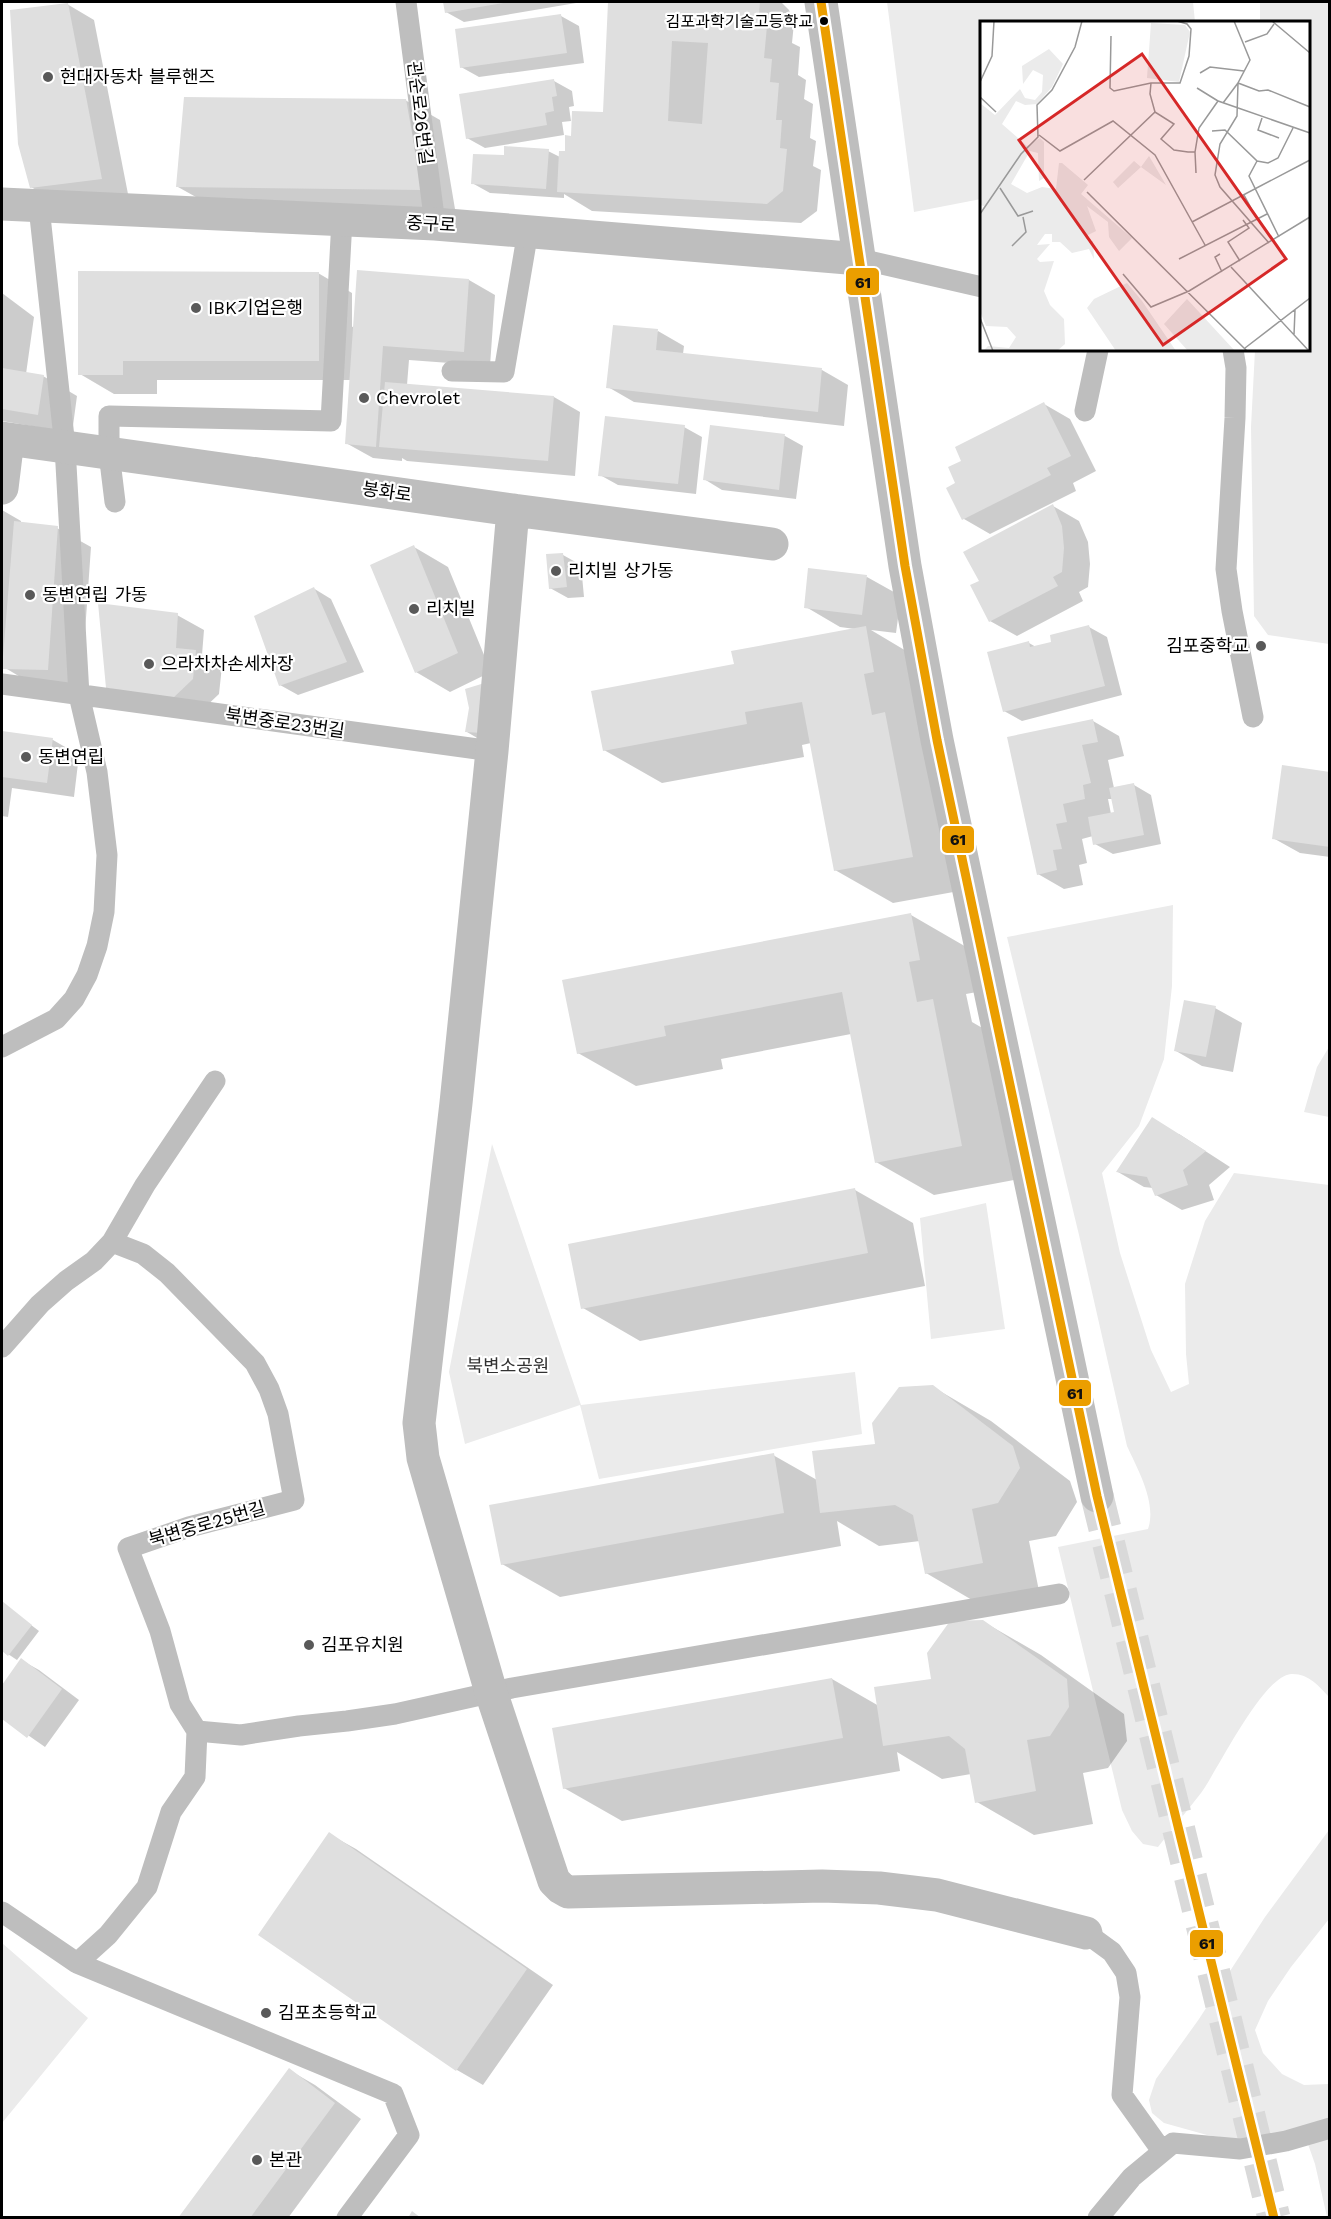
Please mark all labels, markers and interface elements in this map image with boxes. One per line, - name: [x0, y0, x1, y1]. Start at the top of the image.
- place label: 김포과학기술고등학교: [666, 12, 813, 31]
- marker: 김포과학기술고등학교: [818, 15, 830, 27]
- inset map: [980, 21, 1310, 351]
- street label: 관순로26번길: [404, 60, 437, 166]
- place label: 현대자동차 블루핸즈: [60, 66, 215, 87]
- marker: 현대자동차 블루핸즈: [41, 70, 55, 84]
- street label: 중구로: [406, 212, 456, 235]
- line badge: 61: [845, 267, 880, 296]
- text: 61: [855, 273, 871, 292]
- place label: IBK기업은행: [208, 297, 303, 318]
- marker: IBK기업은행: [189, 301, 203, 315]
- place label: Chevrolet: [376, 387, 460, 408]
- marker: Chevrolet: [357, 391, 371, 405]
- street label: 봉화로: [361, 478, 413, 505]
- place label: 리치빌 상가동: [568, 560, 674, 581]
- marker: 리치빌 상가동: [549, 564, 563, 578]
- place label: 동변연립 가동: [42, 584, 148, 605]
- marker: 동변연립 가동: [23, 588, 37, 602]
- place label: 리치빌: [426, 598, 476, 619]
- marker: 리치빌: [407, 602, 421, 616]
- place label: 김포중학교: [1166, 635, 1249, 656]
- marker: 김포중학교: [1254, 639, 1268, 653]
- place label: 으라차차손세차장: [161, 653, 293, 674]
- marker: 으라차차손세차장: [142, 657, 156, 671]
- street label: 북변중로23번길: [224, 704, 346, 741]
- place label: 동변연립: [38, 746, 104, 767]
- marker: 동변연립: [19, 750, 33, 764]
- line badge: 61: [941, 825, 975, 854]
- text: 61: [950, 830, 966, 849]
- park label: 북변소공원: [467, 1355, 549, 1376]
- line badge: 61: [1058, 1379, 1092, 1407]
- text: 61: [1067, 1384, 1083, 1403]
- street label: 북변중로25번길: [146, 1497, 268, 1550]
- place label: 김포유치원: [321, 1634, 404, 1655]
- marker: 김포유치원: [302, 1638, 316, 1652]
- line badge: 61: [1189, 1929, 1224, 1958]
- text: 61: [1199, 1934, 1215, 1953]
- place label: 김포초등학교: [278, 2002, 377, 2023]
- marker: 김포초등학교: [259, 2006, 273, 2020]
- place label: 본관: [269, 2149, 303, 2170]
- marker: 본관: [250, 2153, 264, 2167]

